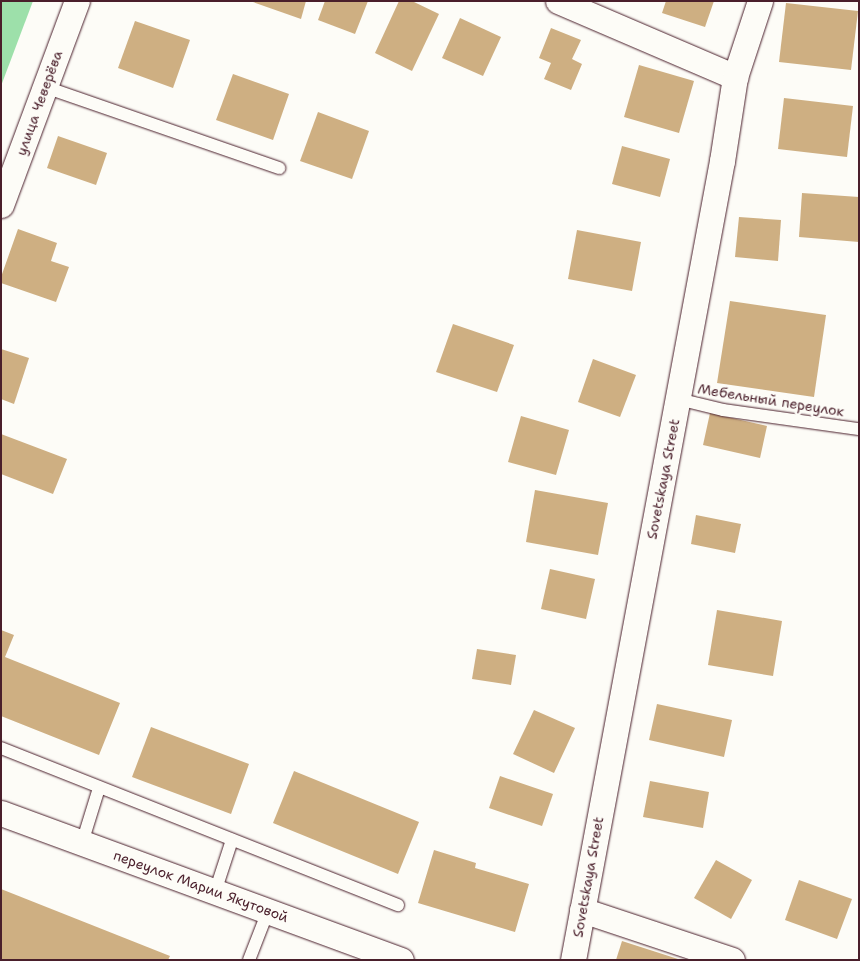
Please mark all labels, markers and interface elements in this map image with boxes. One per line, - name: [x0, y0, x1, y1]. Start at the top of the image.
- street label: улица Чеверёва: [12, 48, 66, 158]
- street label: Мебельный переулок: [697, 380, 845, 420]
- street label: Sovetskaya Street: [643, 417, 683, 541]
- street label: Sovetskaya Street: [569, 815, 607, 939]
- street label: переулок Марии Якутовой: [111, 846, 291, 926]

